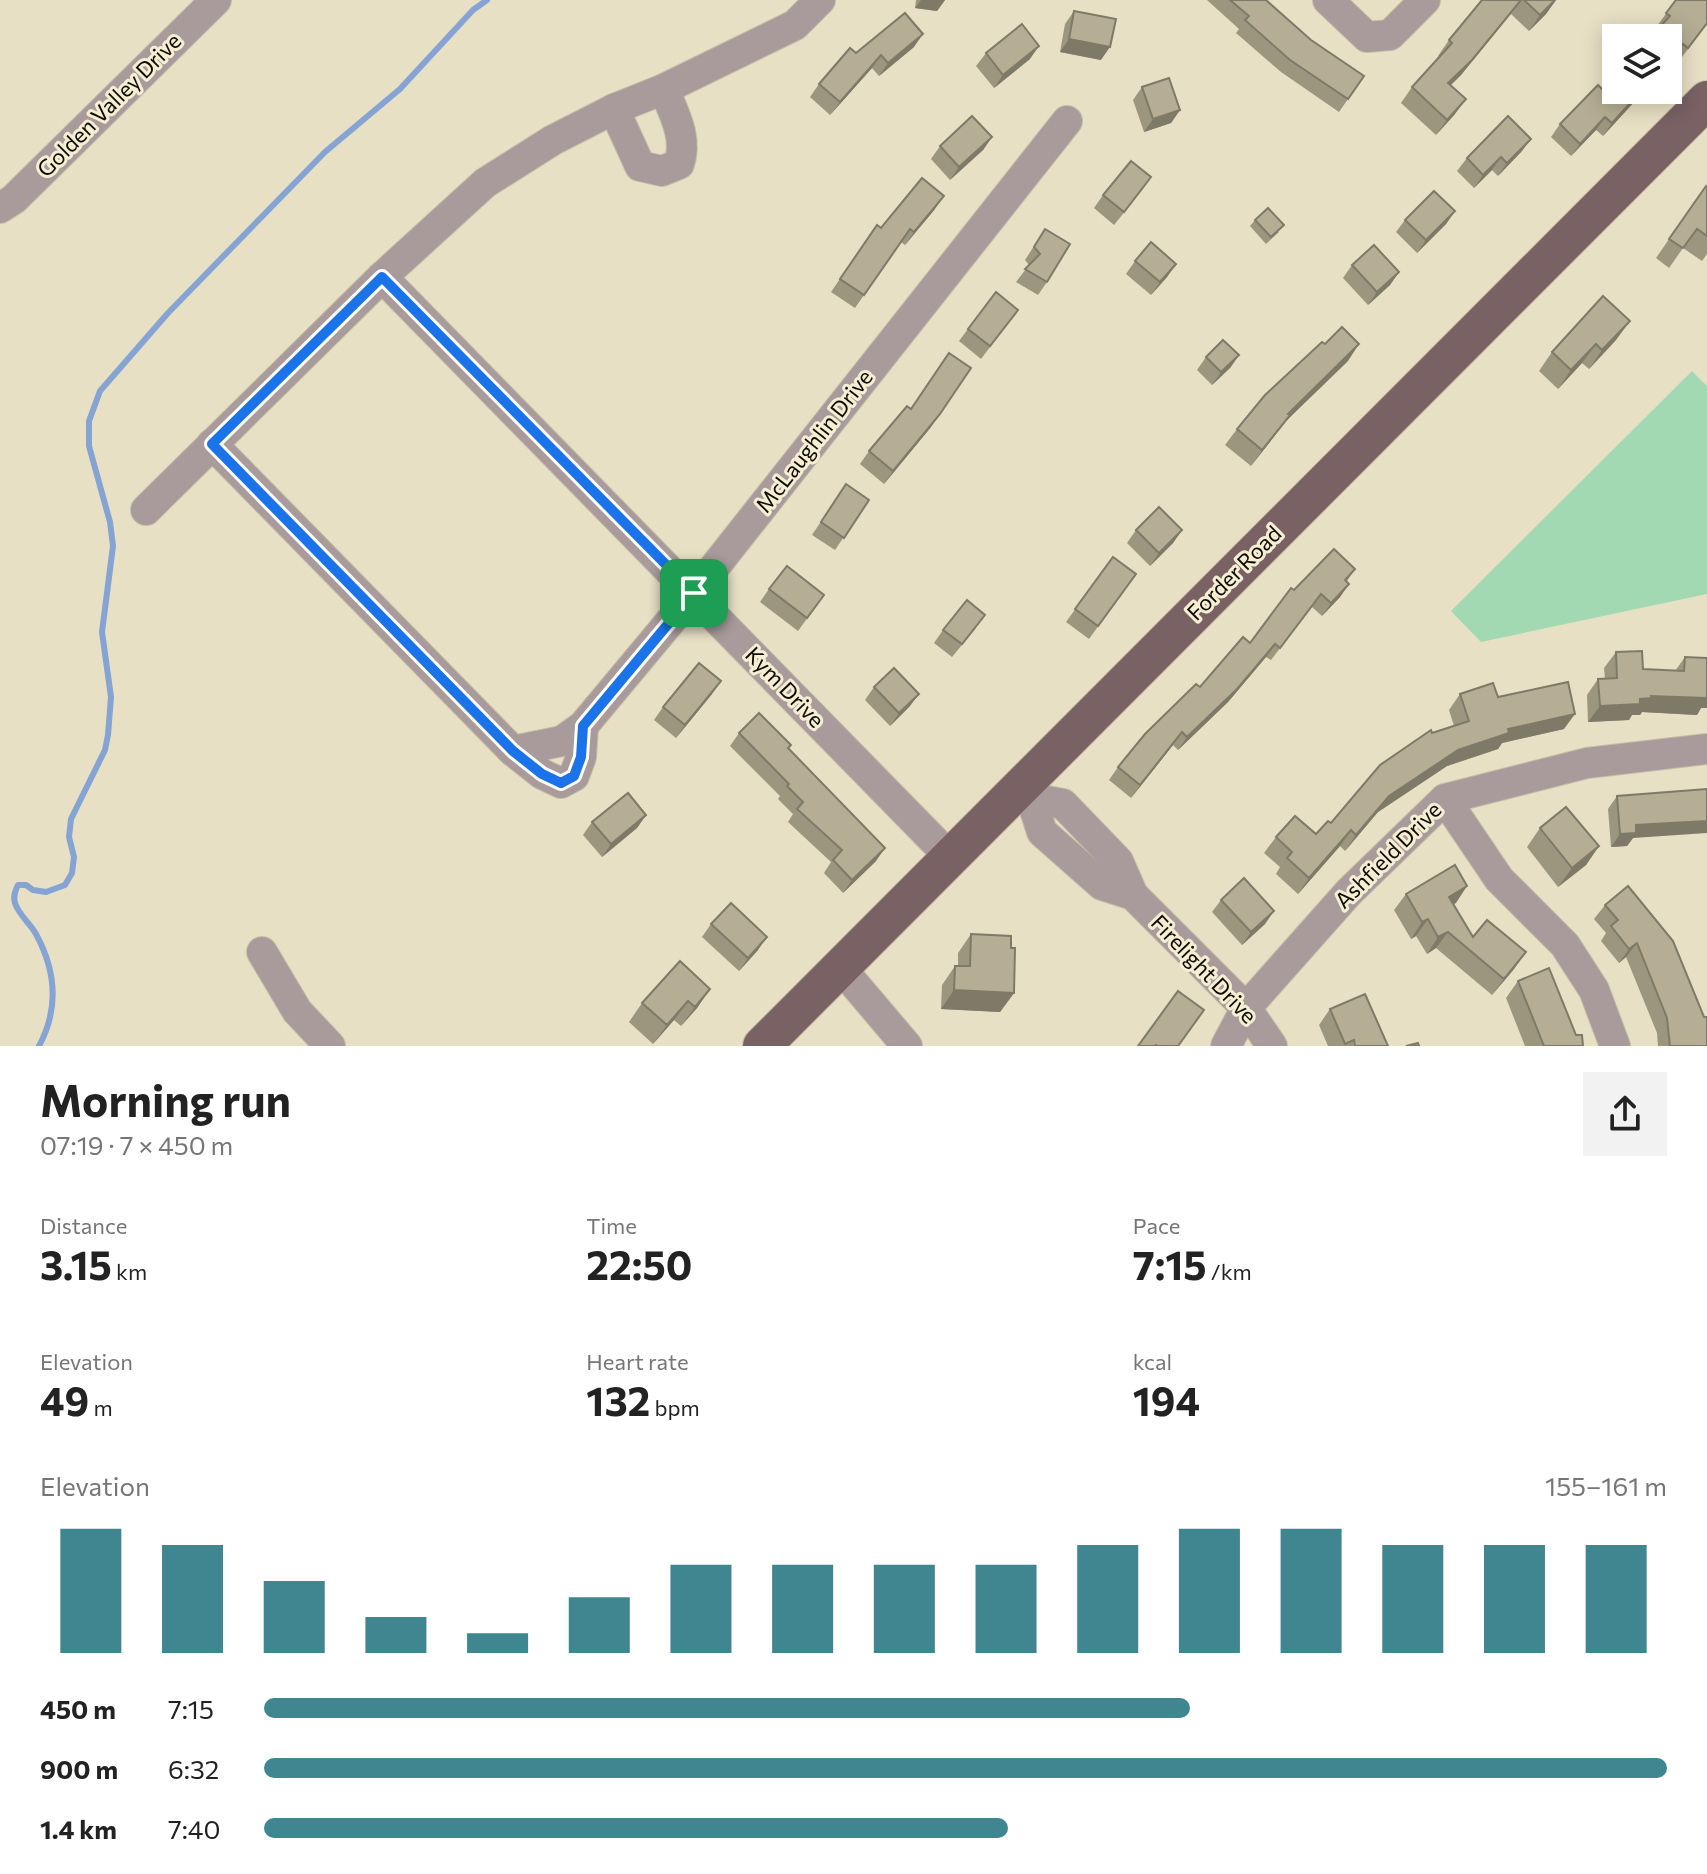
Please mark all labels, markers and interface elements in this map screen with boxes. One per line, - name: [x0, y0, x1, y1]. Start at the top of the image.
- map controls: [1602, 24, 1682, 104]
- button: layers: [1602, 24, 1682, 104]
- street label: Golden Valley Drive: [31, 27, 186, 182]
- street label: McLaughlin Drive: [749, 364, 878, 518]
- street label: Forder Road: [1181, 520, 1286, 625]
- pin: [660, 559, 728, 627]
- icon: arrive: [672, 571, 716, 615]
- street label: Kym Drive: [740, 641, 830, 733]
- street label: Ashfield Drive: [1329, 796, 1446, 913]
- street label: Firelight Drive: [1146, 909, 1263, 1029]
- text: Morning run: [40, 1072, 291, 1126]
- button: share: [1583, 1072, 1667, 1156]
- text: 07:19 · 7 × 450 m: [40, 1129, 233, 1160]
- text: Distance: [40, 1212, 127, 1239]
- text: Time: [586, 1212, 637, 1239]
- text: Pace: [1133, 1212, 1180, 1239]
- text: 3.15: [40, 1239, 112, 1288]
- text: 22:50: [586, 1239, 692, 1288]
- text: 7:15: [1133, 1239, 1207, 1288]
- text: km: [112, 1258, 147, 1285]
- text: /km: [1207, 1258, 1252, 1285]
- text: Elevation: [40, 1348, 133, 1375]
- text: Heart rate: [586, 1348, 689, 1375]
- text: kcal: [1133, 1348, 1172, 1375]
- text: 49: [40, 1375, 89, 1424]
- text: 132: [586, 1375, 650, 1424]
- text: 194: [1133, 1375, 1200, 1424]
- text: m: [89, 1394, 113, 1421]
- text: bpm: [650, 1394, 700, 1421]
- text: Elevation: [40, 1470, 150, 1501]
- text: 155–161 m: [1545, 1470, 1667, 1501]
- text: 450 m: [40, 1693, 116, 1724]
- text: 7:15: [168, 1693, 214, 1724]
- text: 900 m: [40, 1753, 118, 1784]
- text: 6:32: [168, 1753, 219, 1784]
- text: 1.4 km: [40, 1813, 117, 1844]
- text: 7:40: [168, 1813, 220, 1844]

